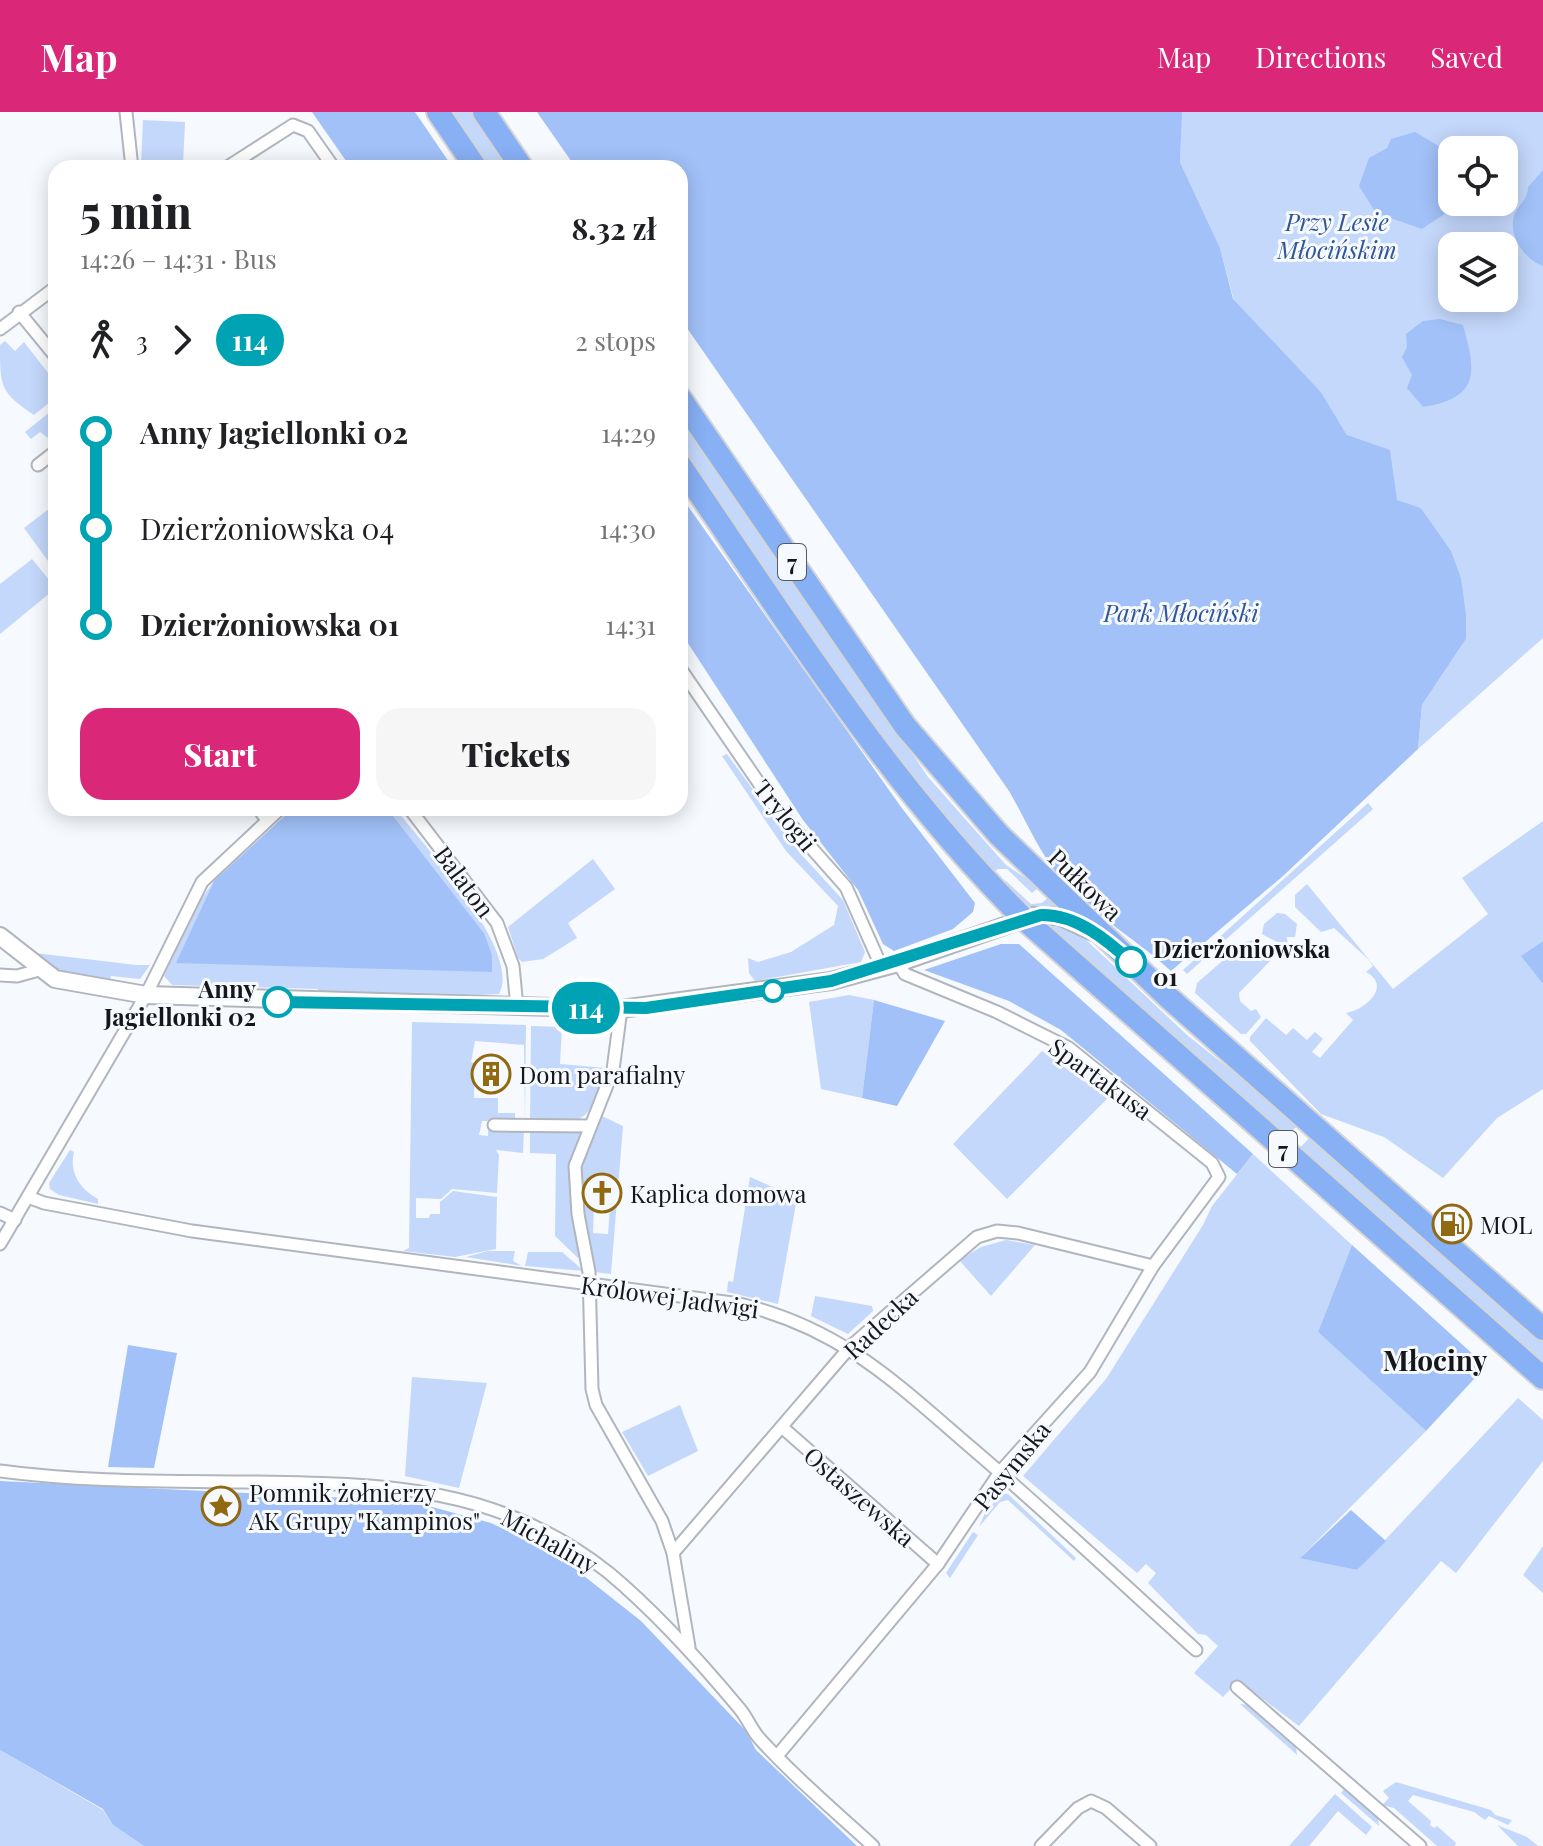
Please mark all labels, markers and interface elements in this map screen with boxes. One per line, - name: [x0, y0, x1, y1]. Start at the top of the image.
- text: Map: [40, 31, 117, 82]
- text: Map: [1157, 38, 1211, 75]
- text: Directions: [1255, 38, 1386, 75]
- text: Saved: [1430, 38, 1503, 75]
- map controls: [1438, 136, 1518, 312]
- button: locate: [1438, 136, 1518, 216]
- text: 5 min: [80, 181, 192, 240]
- park label: Przy Lesie Młocińskim: [1276, 205, 1397, 265]
- text: 8.32 zł: [571, 208, 656, 248]
- button: layers: [1438, 232, 1518, 312]
- text: 14:26 – 14:31 · Bus: [80, 241, 277, 276]
- icon: walk: [80, 318, 124, 362]
- icon: forward: [160, 318, 204, 362]
- text: 114: [232, 321, 268, 358]
- text: 3: [136, 323, 148, 358]
- text: 2 stops: [575, 323, 656, 358]
- text: Anny Jagiellonki 02: [140, 412, 408, 452]
- text: 14:29: [601, 415, 656, 450]
- text: Dzierżoniowska 04: [140, 508, 394, 548]
- text: 14:30: [599, 511, 656, 546]
- road number: 7: [778, 544, 806, 580]
- park label: Park Młociński: [1102, 596, 1259, 628]
- text: Dzierżoniowska 01: [140, 604, 399, 644]
- text: 14:31: [605, 607, 656, 642]
- button: Start: [80, 708, 360, 800]
- button: Tickets: [376, 708, 656, 800]
- street label: Trylogii: [747, 772, 825, 858]
- street label: Balaton: [428, 839, 502, 923]
- street label: Pułkowa: [1042, 841, 1130, 927]
- place label: Dzierżoniowska 01: [1153, 932, 1331, 992]
- marker: Dzierżoniowska 01: [1116, 947, 1146, 977]
- place label: Anny Jagiellonki 02: [103, 972, 257, 1032]
- unlabelled marker: [762, 980, 784, 1002]
- line badge: 114: [540, 982, 632, 1034]
- marker: Anny Jagiellonki 02: [263, 987, 293, 1017]
- text: 114: [568, 989, 604, 1026]
- street label: Spartakusa: [1043, 1030, 1159, 1126]
- building icon: Dom parafialny: [470, 1053, 512, 1095]
- place label: Dom parafialny: [519, 1058, 685, 1090]
- road number: 7: [1269, 1131, 1297, 1167]
- church icon: Kaplica domowa: [581, 1172, 623, 1214]
- place label: Kaplica domowa: [630, 1177, 807, 1209]
- fuel station icon: MOL: [1431, 1203, 1473, 1245]
- place label: MOL: [1480, 1208, 1532, 1240]
- street label: Królowej Jadwigi: [579, 1268, 761, 1324]
- street label: Radecka: [836, 1281, 924, 1365]
- district label: Młociny: [1383, 1341, 1488, 1378]
- street label: Pasymska: [965, 1414, 1057, 1516]
- street label: Ostaszewska: [798, 1439, 922, 1553]
- place label: Pomnik żołnierzy AK Grupy "Kampinos": [248, 1476, 480, 1536]
- place icon: Pomnik żołnierzy AK Grupy "Kampinos": [200, 1485, 242, 1527]
- street label: Michaliny: [496, 1500, 604, 1580]

